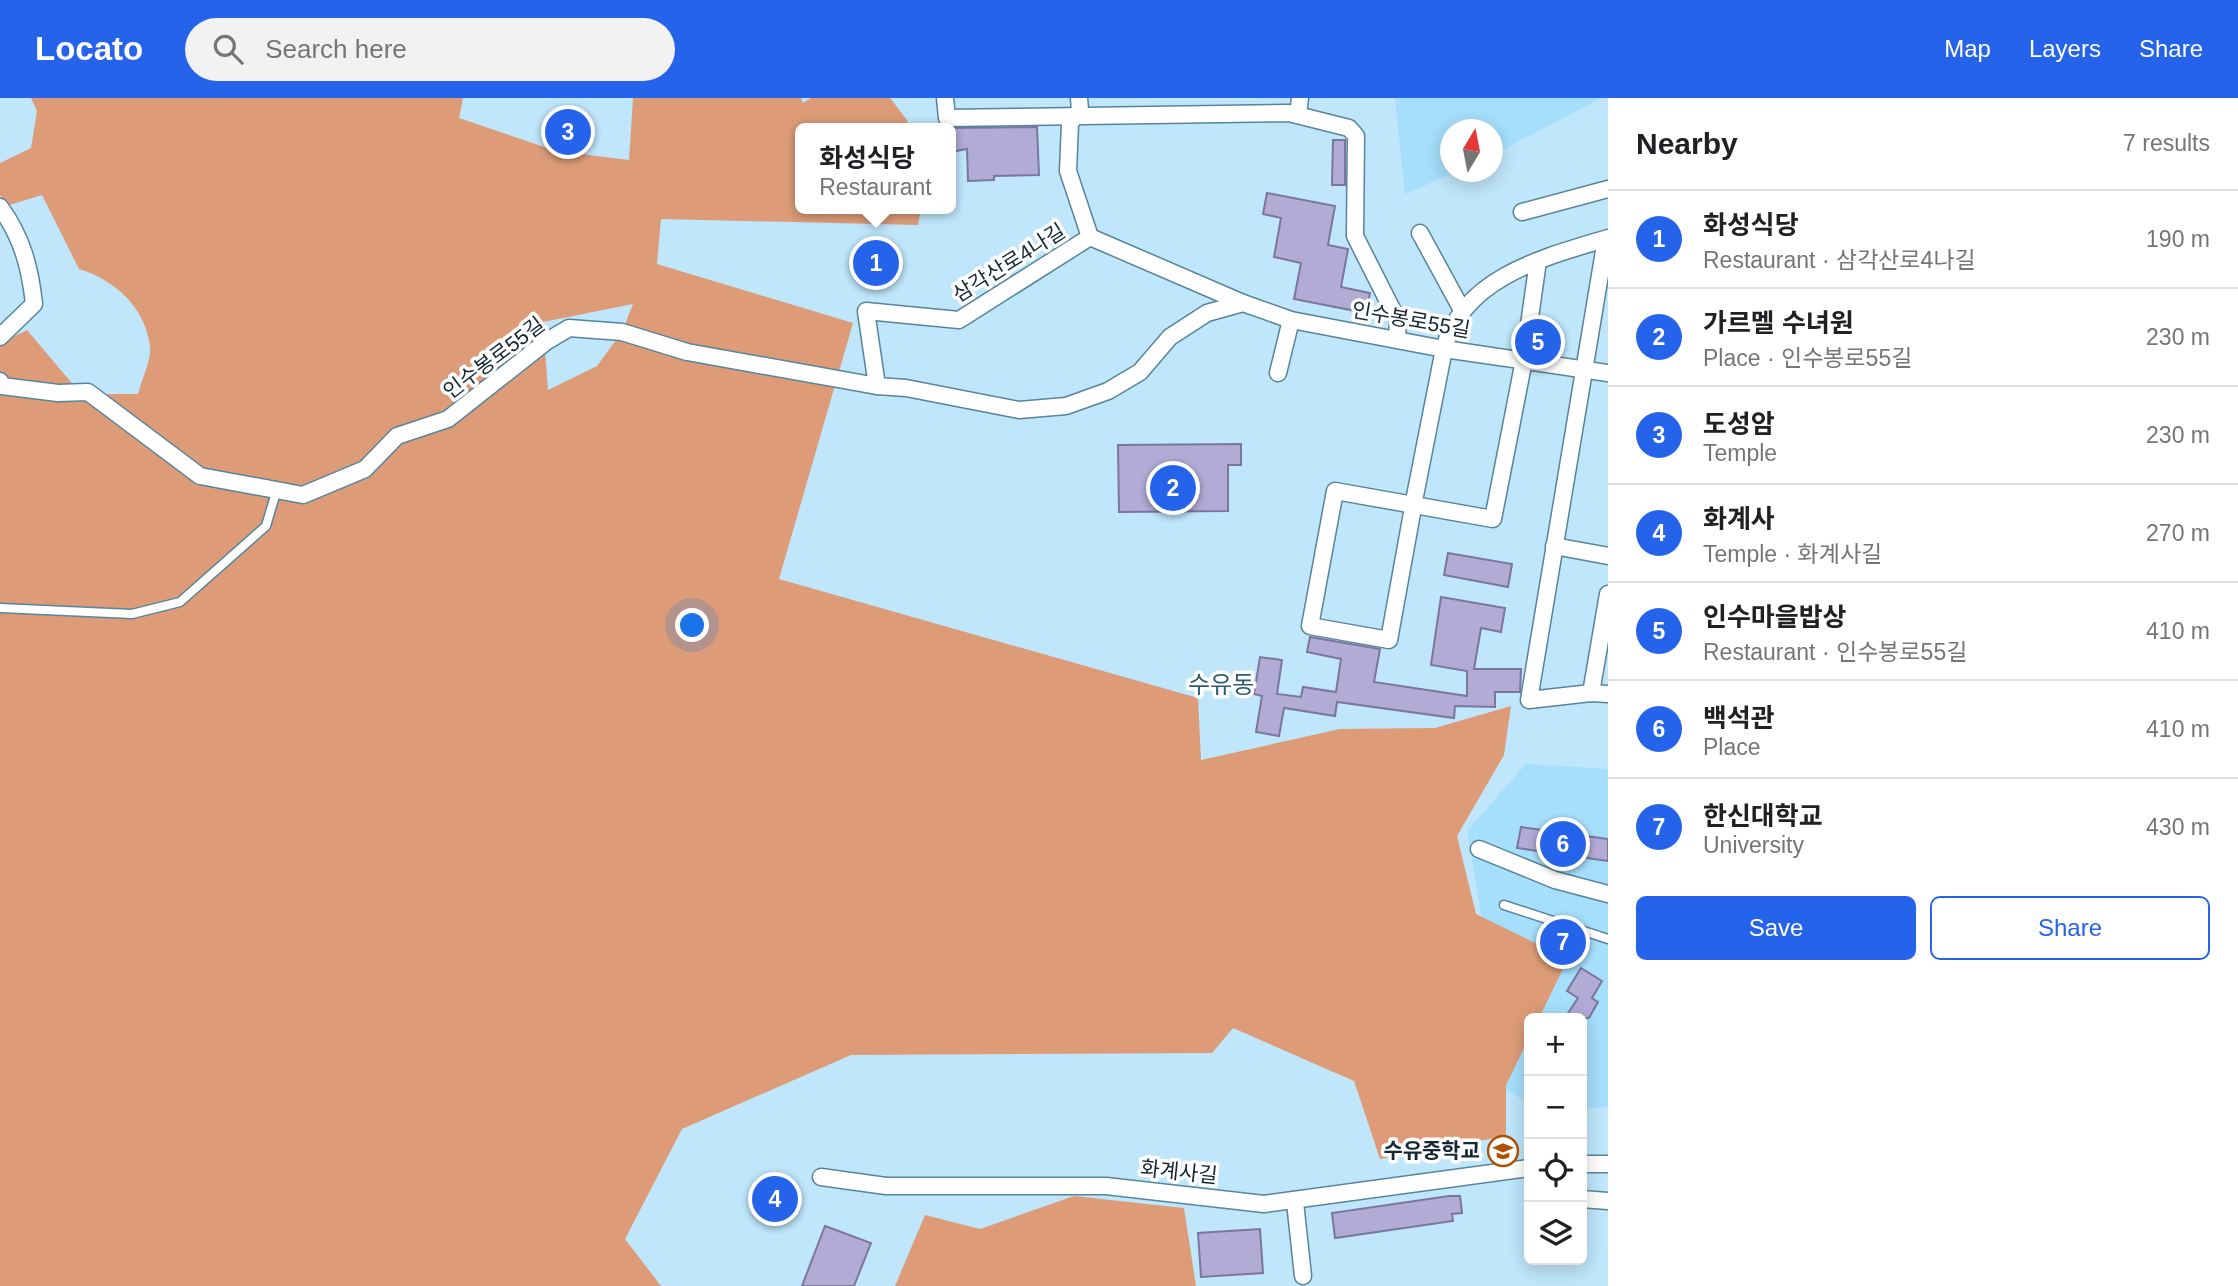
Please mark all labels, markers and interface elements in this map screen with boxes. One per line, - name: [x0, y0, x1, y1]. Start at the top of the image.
- search box: [185, 18, 675, 81]
- text: Locato: [35, 30, 143, 67]
- icon: search: [209, 30, 247, 68]
- text: Search here: [265, 34, 407, 64]
- text: Map: [1944, 35, 1991, 62]
- text: Layers: [2029, 35, 2101, 62]
- text: Share: [2139, 35, 2203, 62]
- pin: 3: [545, 106, 591, 158]
- north arrow: [1440, 119, 1503, 182]
- popup: [795, 123, 956, 214]
- text: Nearby: [1636, 127, 1738, 160]
- text: 7 results: [2123, 130, 2210, 156]
- text: 화성식당: [819, 143, 915, 173]
- text: Restaurant: [819, 174, 932, 200]
- text: 화성식당: [1703, 210, 1799, 240]
- street label: 삼각산로4나길: [949, 219, 1069, 306]
- text: 1: [1653, 226, 1665, 252]
- text: 190 m: [2146, 226, 2210, 252]
- pin: 1: [853, 237, 899, 289]
- text: Restaurant · 삼각산로4나길: [1703, 247, 1976, 273]
- street label: 인수봉로55길: [1350, 298, 1472, 341]
- text: 가르멜 수녀원: [1703, 308, 1854, 338]
- street label: 인수봉로55길: [439, 312, 549, 403]
- pin: 5: [1515, 316, 1561, 368]
- text: 2: [1653, 324, 1665, 350]
- text: 230 m: [2146, 324, 2210, 350]
- text: Place · 인수봉로55길: [1703, 345, 1912, 371]
- text: 도성암: [1703, 409, 1775, 439]
- text: 3: [1653, 422, 1665, 448]
- text: 230 m: [2146, 422, 2210, 448]
- text: Temple: [1703, 440, 1777, 466]
- pin: 2: [1150, 462, 1196, 514]
- text: 화계사: [1703, 504, 1775, 534]
- text: 4: [1653, 520, 1665, 546]
- text: 270 m: [2146, 520, 2210, 546]
- text: Temple · 화계사길: [1703, 541, 1882, 567]
- text: 인수마을밥상: [1703, 602, 1847, 632]
- your location: [675, 608, 709, 642]
- text: 5: [1653, 618, 1665, 644]
- text: 410 m: [2146, 618, 2210, 644]
- text: Restaurant · 인수봉로55길: [1703, 639, 1967, 665]
- district label: 수유동: [1188, 671, 1254, 698]
- text: 백석관: [1703, 703, 1775, 733]
- text: 6: [1653, 716, 1665, 742]
- text: 410 m: [2146, 716, 2210, 742]
- text: Place: [1703, 734, 1761, 760]
- text: 한신대학교: [1703, 801, 1823, 831]
- text: 7: [1653, 814, 1665, 840]
- text: 430 m: [2146, 814, 2210, 840]
- pin: 6: [1540, 818, 1586, 870]
- text: University: [1703, 832, 1804, 858]
- button: Save: [1636, 896, 1916, 960]
- button: Share: [1930, 896, 2210, 960]
- pin: 7: [1540, 916, 1586, 968]
- map controls: [1524, 1013, 1587, 1265]
- button: +: [1524, 1013, 1587, 1076]
- button: −: [1524, 1076, 1587, 1139]
- school or university icon: 수유중학교: [1486, 1134, 1520, 1168]
- place label: 수유중학교: [1383, 1139, 1480, 1162]
- button: locate: [1524, 1139, 1587, 1202]
- street label: 화계사길: [1139, 1156, 1219, 1187]
- pin: 4: [752, 1173, 798, 1225]
- button: layers: [1524, 1202, 1587, 1265]

